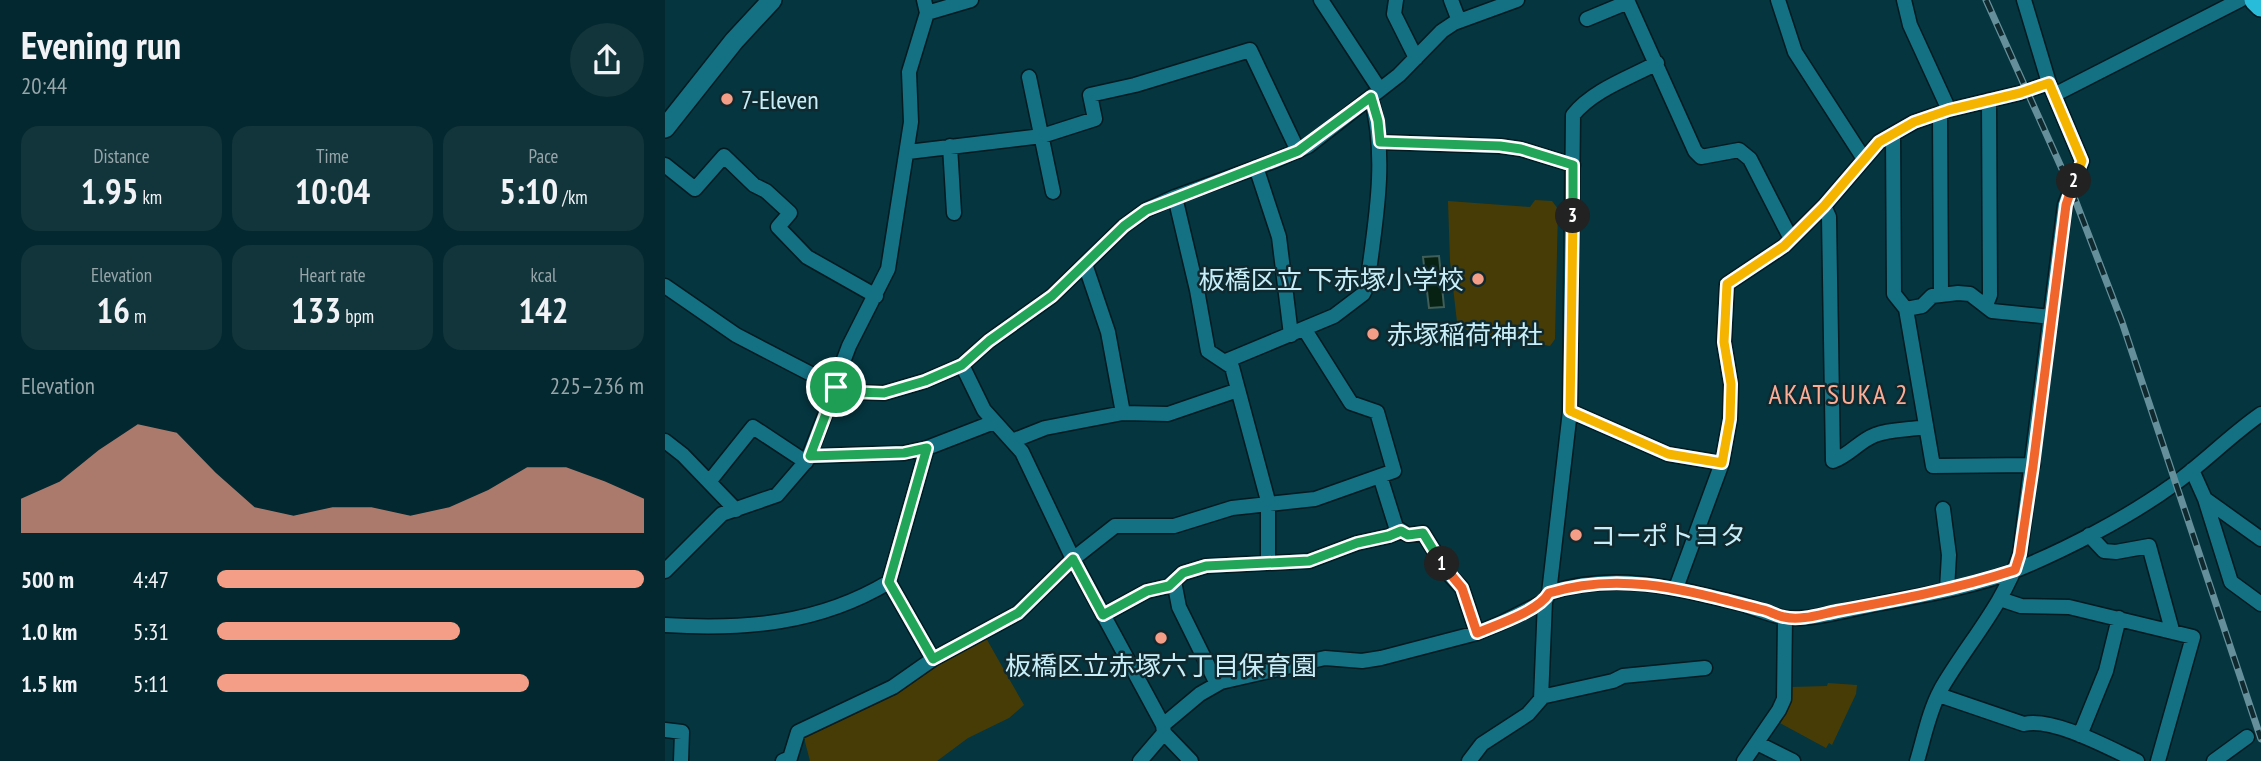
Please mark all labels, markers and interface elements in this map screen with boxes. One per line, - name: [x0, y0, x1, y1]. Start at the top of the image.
- text: Evening run: [21, 20, 181, 69]
- button: share: [570, 23, 644, 97]
- text: 20:44: [21, 71, 67, 100]
- place label: 7-Eleven: [741, 83, 819, 116]
- marker: 7-Eleven: [719, 91, 735, 107]
- text: Distance: [94, 144, 149, 168]
- text: Time: [316, 144, 349, 168]
- text: Pace: [529, 144, 558, 168]
- pin: 2: [2057, 164, 2091, 198]
- text: 1.95: [81, 168, 138, 214]
- text: 10:04: [295, 168, 370, 214]
- text: 5:10: [499, 168, 558, 214]
- text: 2: [2069, 168, 2078, 192]
- text: km: [138, 185, 162, 209]
- text: /km: [558, 185, 588, 209]
- pin: 3: [1555, 198, 1591, 234]
- text: 3: [1568, 203, 1577, 227]
- text: Elevation: [91, 263, 152, 287]
- text: Heart rate: [299, 263, 366, 287]
- text: kcal: [531, 263, 556, 287]
- place label: 板橋区立 下赤塚小学校: [1198, 263, 1464, 296]
- marker: 板橋区立 下赤塚小学校: [1470, 271, 1486, 287]
- text: 16: [97, 287, 130, 333]
- text: 133: [291, 287, 341, 333]
- text: 142: [518, 287, 569, 333]
- text: m: [130, 304, 146, 328]
- text: bpm: [341, 304, 374, 328]
- place label: 赤塚稲荷神社: [1387, 318, 1543, 351]
- marker: 赤塚稲荷神社: [1365, 326, 1381, 342]
- pin: [806, 357, 866, 417]
- icon: arrive: [817, 368, 855, 406]
- text: Elevation: [21, 371, 95, 400]
- text: 225–236 m: [550, 371, 644, 400]
- district label: AKATSUKA 2: [1768, 375, 1910, 412]
- place label: コーポトヨタ: [1590, 519, 1746, 552]
- marker: コーポトヨタ: [1568, 527, 1584, 543]
- pin: 1: [1425, 546, 1459, 582]
- text: 1: [1437, 551, 1446, 575]
- text: 500 m: [21, 565, 74, 594]
- text: 4:47: [133, 565, 169, 594]
- text: 1.0 km: [21, 617, 77, 646]
- text: 5:31: [133, 617, 169, 646]
- marker: 板橋区立赤塚六丁目保育園: [1153, 630, 1169, 646]
- place label: 板橋区立赤塚六丁目保育園: [1005, 649, 1317, 682]
- text: 1.5 km: [21, 669, 77, 698]
- text: 5:11: [133, 669, 169, 698]

